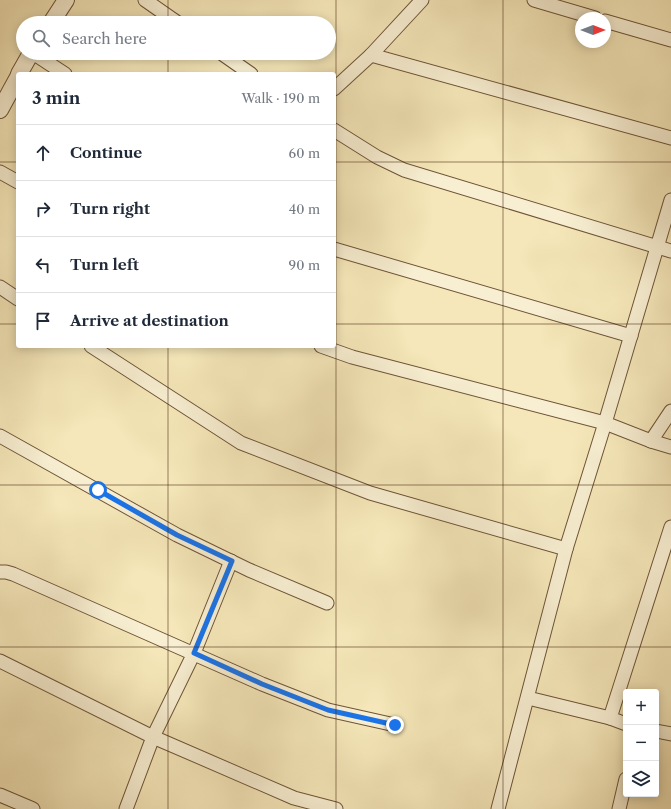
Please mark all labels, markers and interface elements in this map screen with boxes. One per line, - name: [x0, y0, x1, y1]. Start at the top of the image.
- north arrow: [575, 12, 611, 48]
- search box: [16, 16, 336, 60]
- icon: search: [30, 27, 52, 49]
- text: Search here: [62, 29, 147, 48]
- text: 3 min: [32, 88, 81, 108]
- text: Walk · 190 m: [241, 90, 320, 106]
- icon: ahead: [32, 142, 54, 164]
- text: Continue: [70, 143, 142, 162]
- text: 60 m: [289, 145, 320, 161]
- icon: right: [32, 198, 54, 220]
- text: Turn right: [70, 199, 150, 218]
- text: 40 m: [289, 201, 320, 217]
- icon: left: [32, 254, 54, 276]
- text: Turn left: [70, 255, 139, 274]
- text: 90 m: [289, 257, 320, 273]
- icon: arrive: [32, 310, 54, 332]
- text: Arrive at destination: [70, 311, 229, 330]
- route start: [89, 481, 107, 499]
- map controls: [623, 689, 659, 797]
- button: +: [623, 689, 659, 725]
- route end: [386, 716, 404, 734]
- button: −: [623, 725, 659, 761]
- button: layers: [623, 761, 659, 797]

